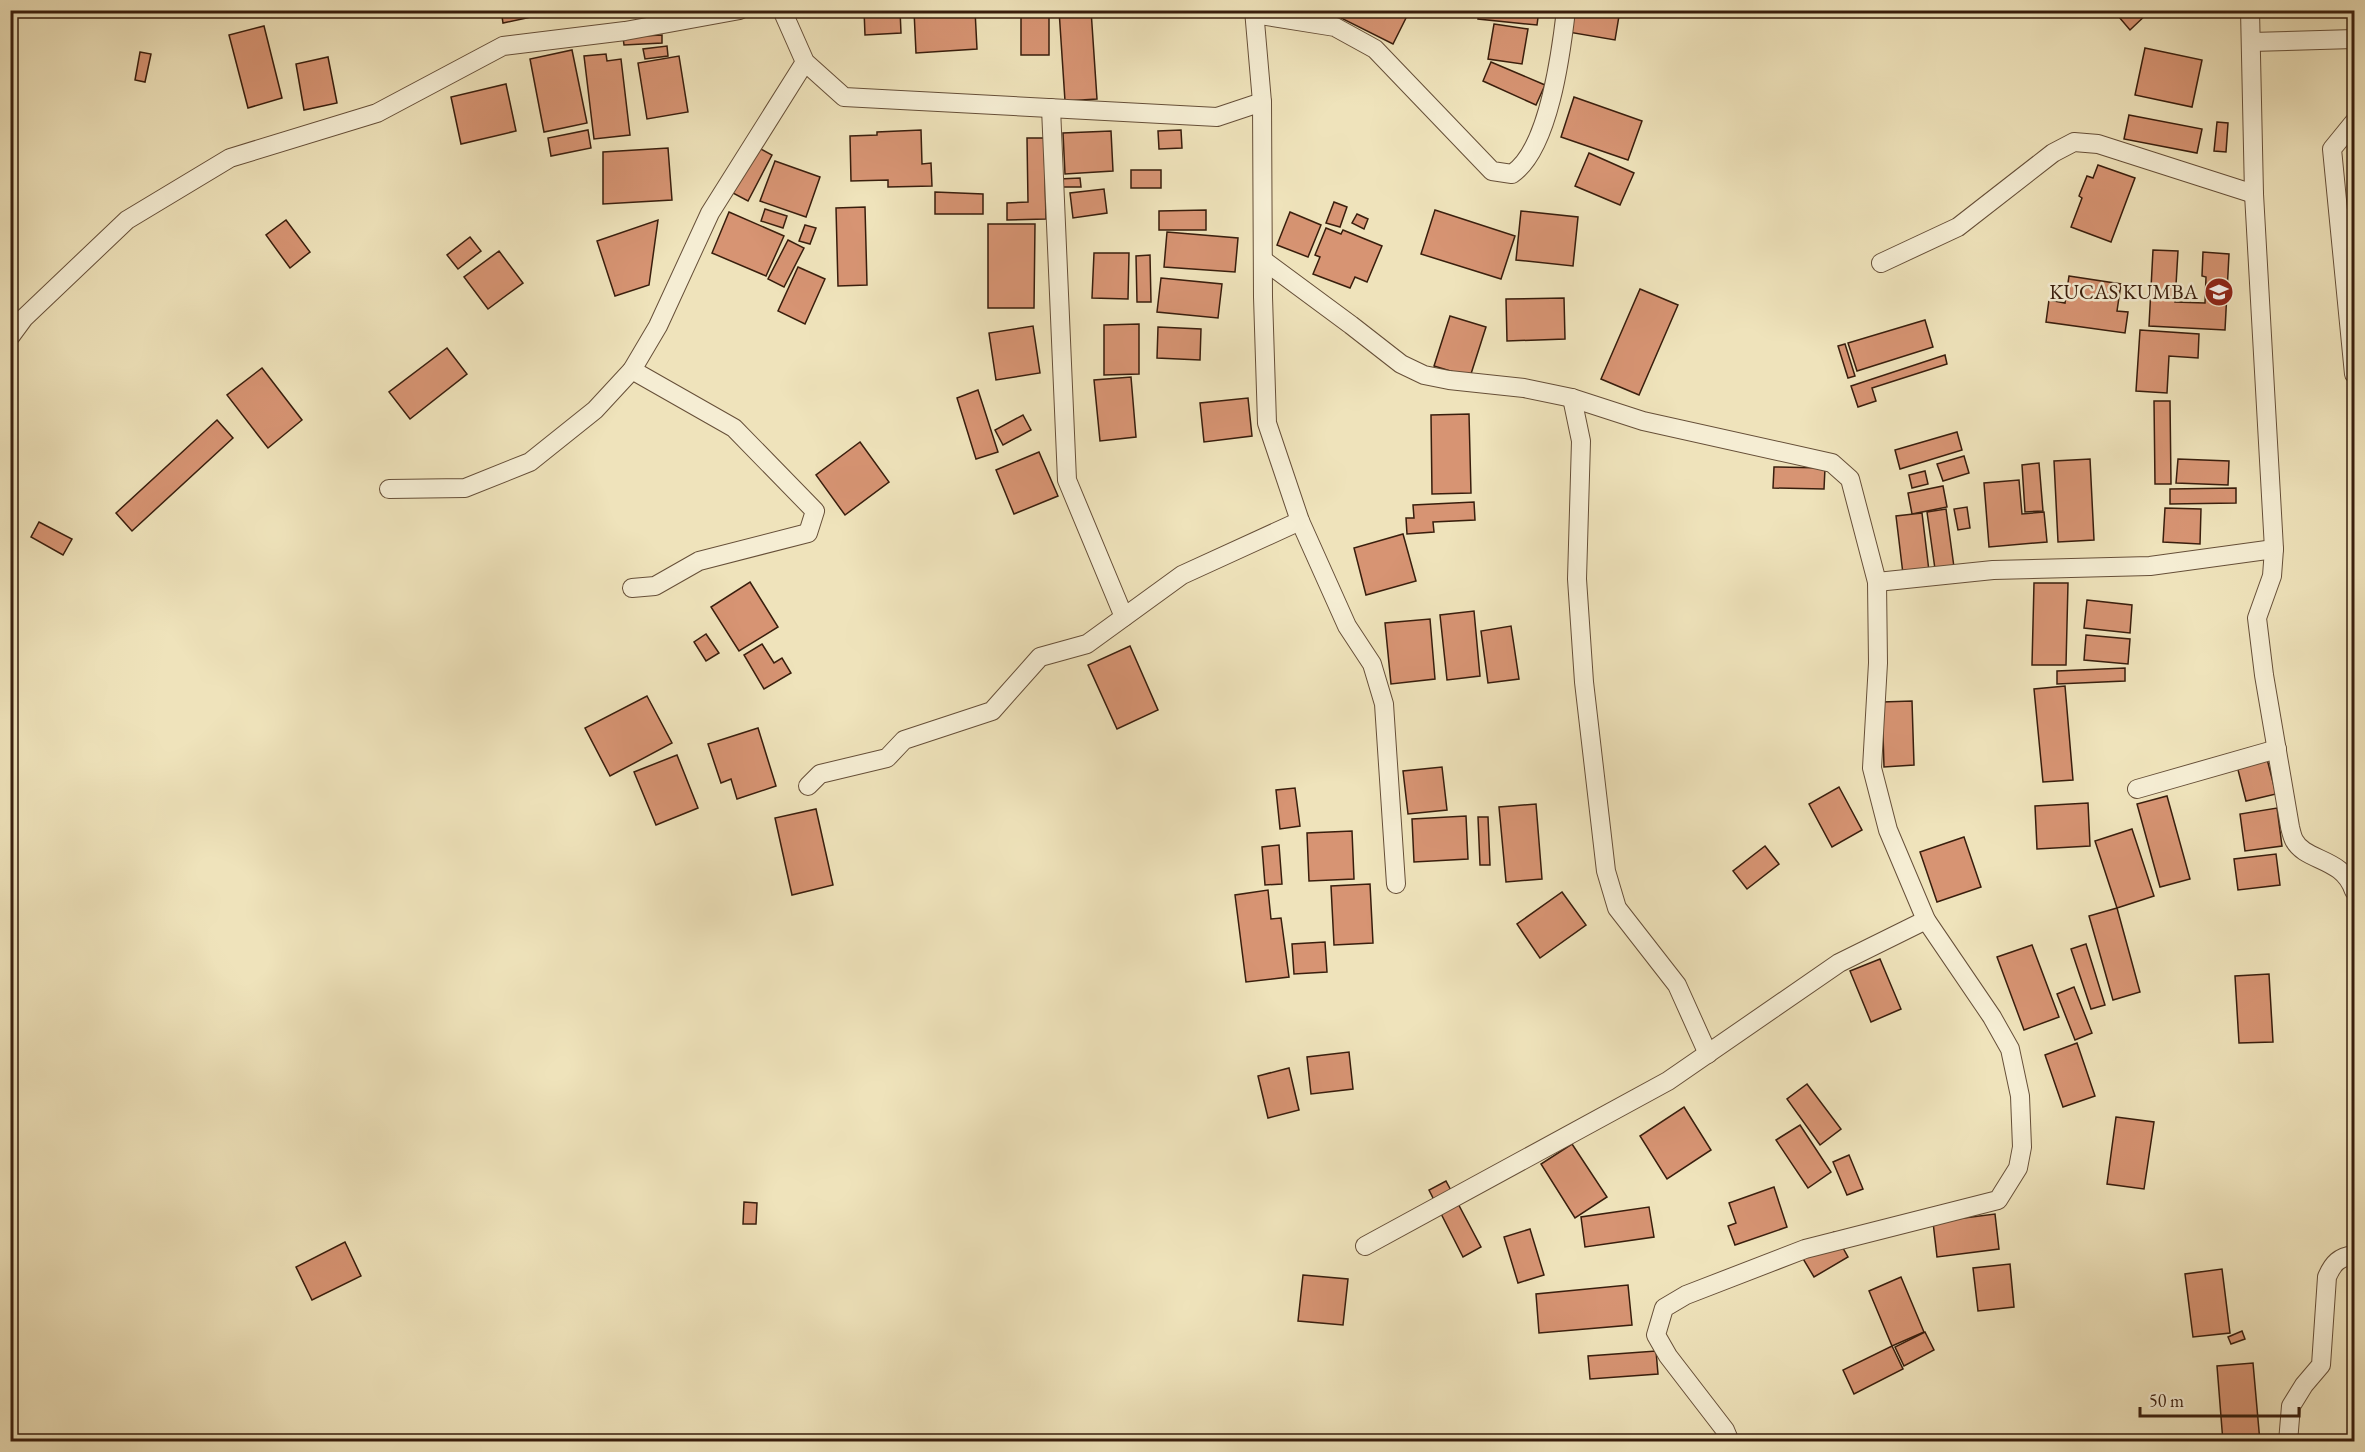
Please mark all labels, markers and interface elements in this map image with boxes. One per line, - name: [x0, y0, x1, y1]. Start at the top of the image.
- school or university icon: KUCAS KUMBA: [2203, 276, 2235, 308]
- place label: KUCAS KUMBA: [2049, 278, 2198, 305]
- scale bar: [2140, 1380, 2299, 1418]
- text: 50 m: [2149, 1389, 2184, 1412]

